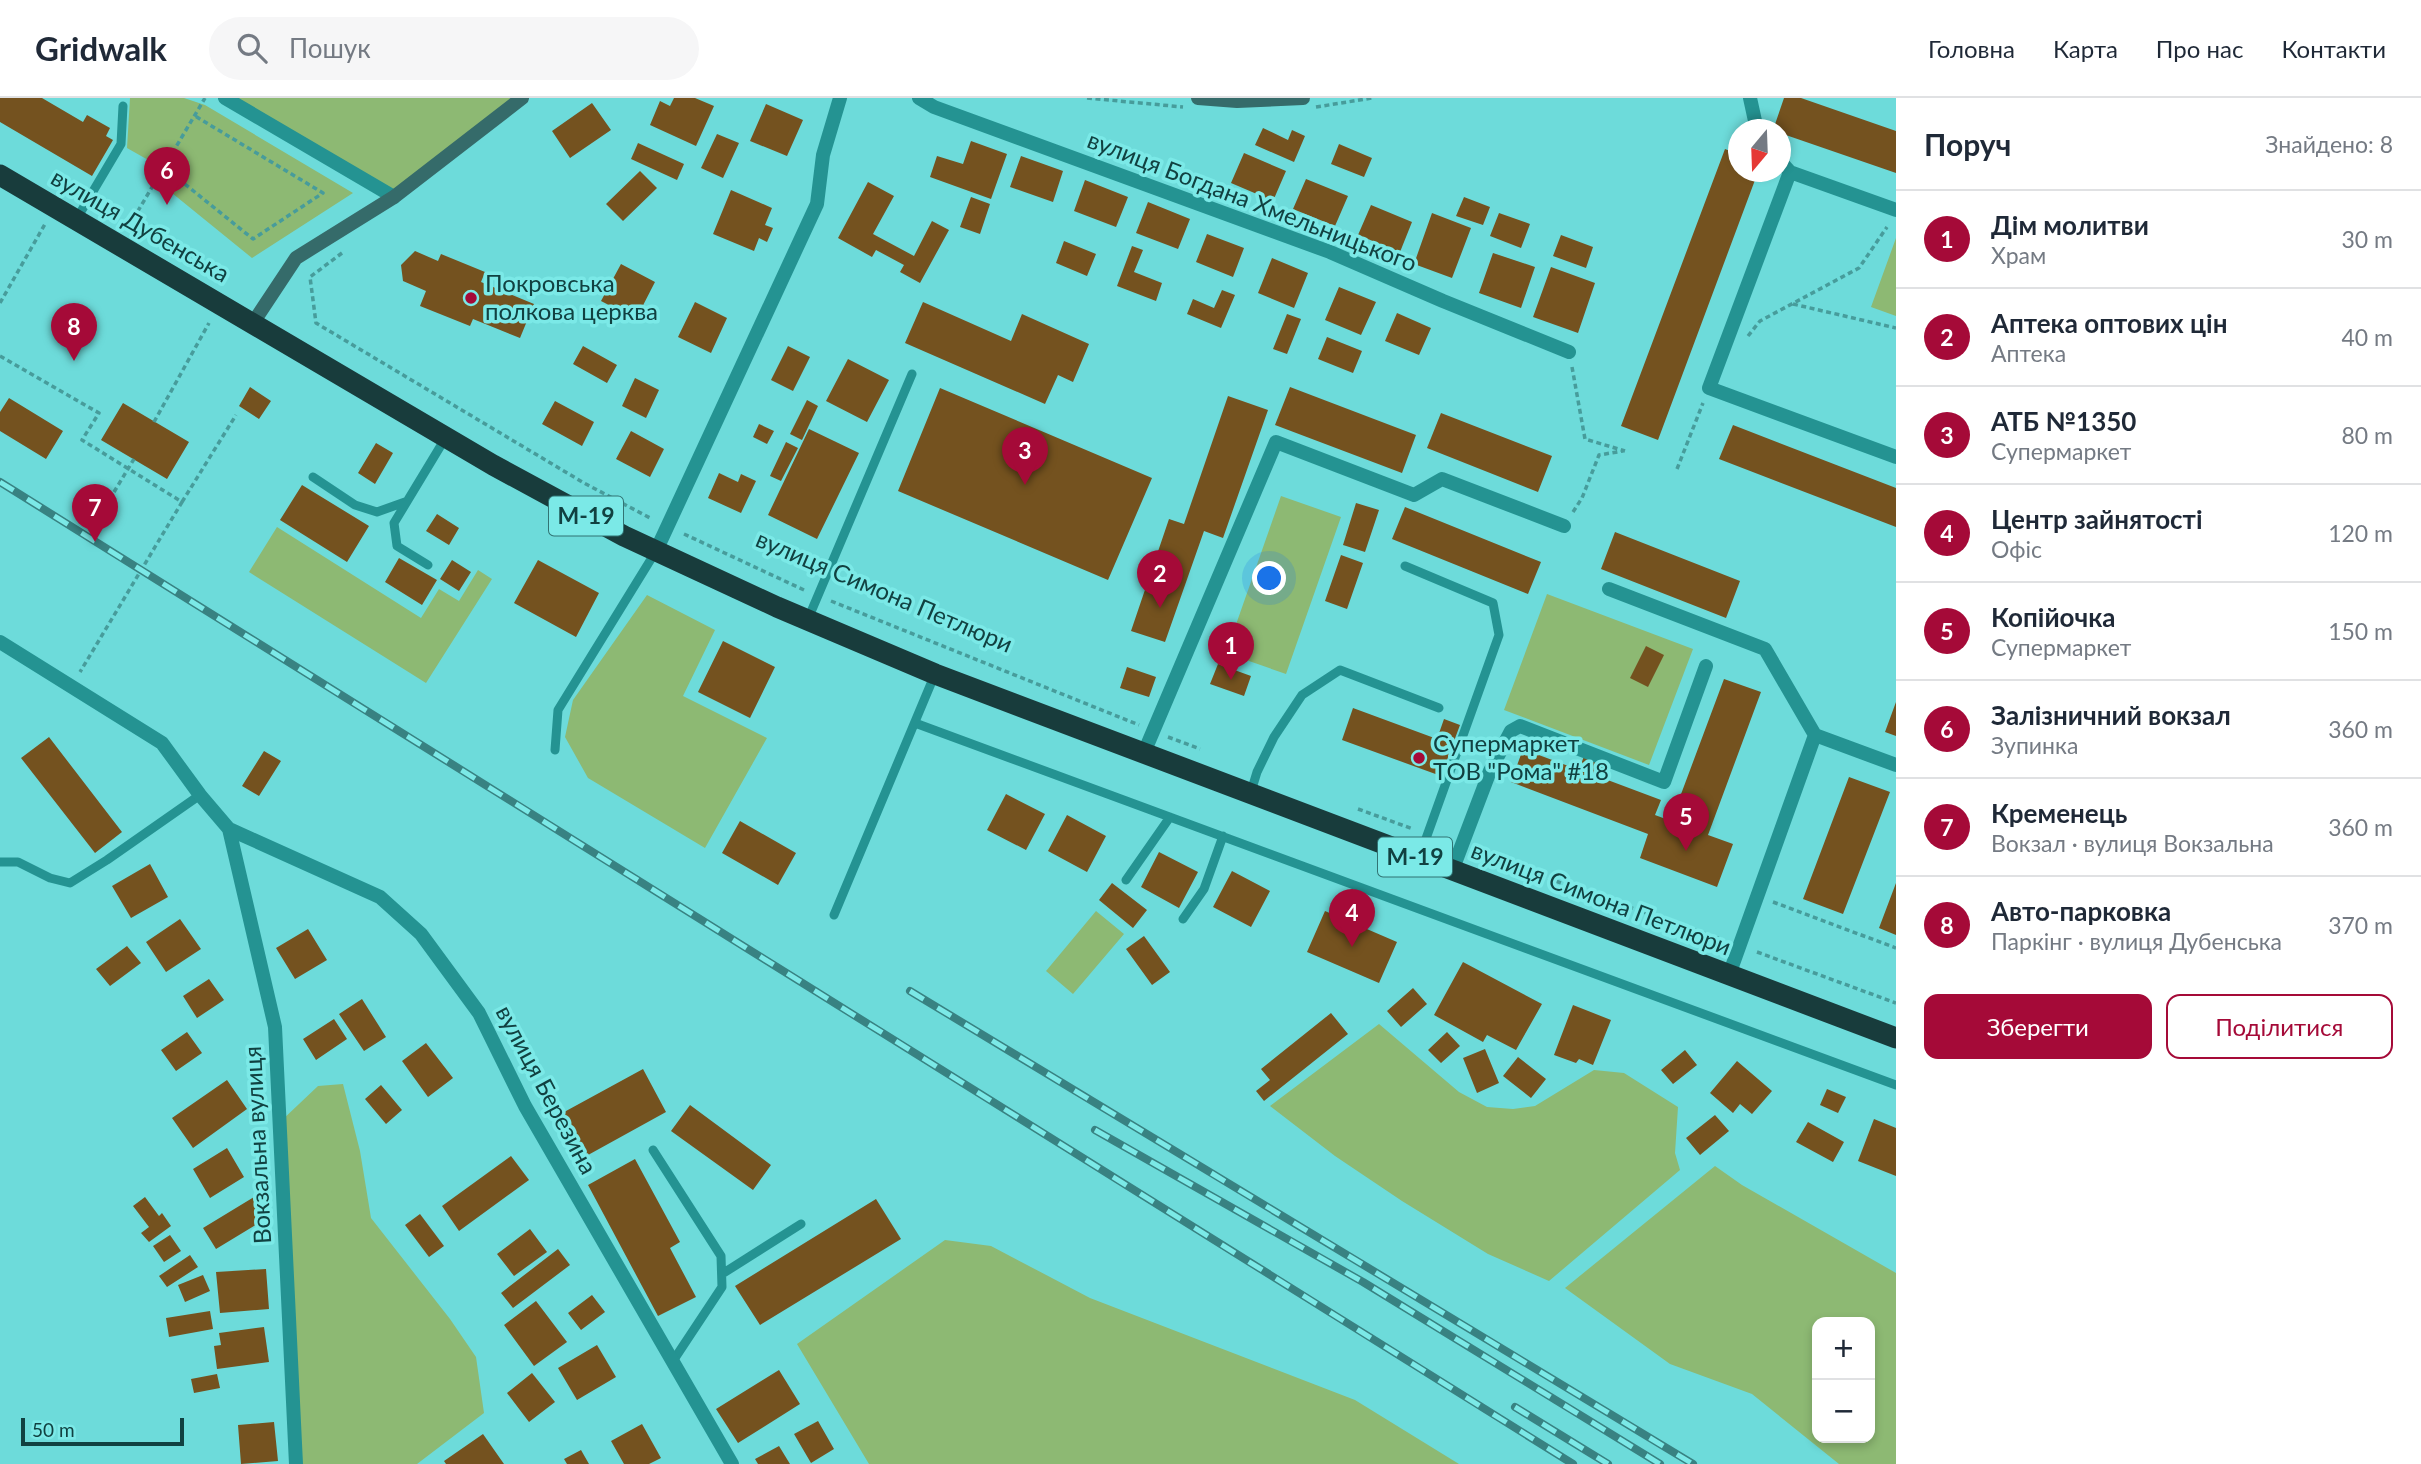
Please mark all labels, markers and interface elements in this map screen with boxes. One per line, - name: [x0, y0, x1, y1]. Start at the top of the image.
- search box: [209, 17, 699, 80]
- text: Gridwalk: [35, 28, 167, 68]
- icon: search: [233, 29, 271, 67]
- text: Пошук: [289, 32, 371, 64]
- text: Головна: [1928, 34, 2015, 63]
- text: Карта: [2053, 34, 2118, 63]
- text: Про нас: [2156, 34, 2243, 63]
- text: Контакти: [2281, 34, 2386, 63]
- north arrow: [1728, 119, 1791, 182]
- street label: вулиця Богдана Хмельницького: [1084, 124, 1421, 277]
- text: Поруч: [1924, 126, 2011, 162]
- text: Знайдено: 8: [2265, 130, 2393, 158]
- pin: 6: [144, 147, 190, 205]
- street label: вулиця Дубенська: [47, 162, 235, 287]
- text: Дім молитви: [1991, 209, 2149, 241]
- text: 1: [1940, 225, 1954, 253]
- text: 30 m: [2342, 225, 2393, 253]
- text: Храм: [1991, 241, 2046, 269]
- place label: Покровська полкова церква: [485, 268, 658, 325]
- marker: Покровська полкова церква: [463, 290, 479, 306]
- pin: 8: [51, 303, 97, 361]
- text: Аптека оптових цін: [1991, 307, 2228, 339]
- text: 2: [1940, 323, 1954, 351]
- text: 40 m: [2342, 323, 2393, 351]
- text: Аптека: [1991, 339, 2066, 367]
- text: АТБ №1350: [1991, 405, 2136, 437]
- text: 3: [1940, 421, 1954, 449]
- text: 80 m: [2342, 421, 2393, 449]
- pin: 3: [1002, 427, 1048, 485]
- text: Супермаркет: [1991, 437, 2131, 465]
- pin: 7: [72, 484, 118, 542]
- road number: М-19: [549, 496, 623, 536]
- text: Центр зайнятості: [1991, 503, 2203, 535]
- text: 4: [1940, 519, 1954, 547]
- text: 120 m: [2328, 519, 2393, 547]
- street label: вулиця Симона Петлюри: [752, 523, 1017, 658]
- text: Офіс: [1991, 535, 2042, 563]
- pin: 2: [1137, 550, 1183, 608]
- your location: [1252, 561, 1286, 595]
- text: Копійочка: [1991, 601, 2116, 633]
- text: 5: [1940, 617, 1954, 645]
- text: 150 m: [2328, 617, 2393, 645]
- pin: 1: [1208, 622, 1254, 680]
- text: Супермаркет: [1991, 633, 2131, 661]
- text: Залізничний вокзал: [1991, 699, 2231, 731]
- text: 6: [1940, 715, 1954, 743]
- text: 360 m: [2328, 715, 2393, 743]
- place label: Супермаркет ТОВ "Рома" #18: [1433, 728, 1609, 785]
- text: Зупинка: [1991, 731, 2078, 759]
- marker: Супермаркет ТОВ "Рома" #18: [1411, 750, 1427, 766]
- pin: 5: [1663, 793, 1709, 851]
- text: Кременець: [1991, 797, 2127, 829]
- text: 7: [1940, 813, 1954, 841]
- text: 360 m: [2328, 813, 2393, 841]
- text: Вокзал · вулиця Вокзальна: [1991, 829, 2274, 857]
- street label: вулиця Симона Петлюри: [1468, 835, 1736, 961]
- road number: М-19: [1378, 838, 1452, 876]
- pin: 4: [1329, 889, 1375, 947]
- text: Авто-парковка: [1991, 895, 2171, 927]
- text: 8: [1940, 911, 1954, 939]
- text: 370 m: [2328, 911, 2393, 939]
- text: Паркінг · вулиця Дубенська: [1991, 927, 2282, 955]
- button: Зберегти: [1924, 994, 2152, 1059]
- button: Поділитися: [2166, 994, 2393, 1059]
- street label: вулиця Березина: [491, 1000, 604, 1179]
- street label: Вокзальна вулиця: [237, 1045, 276, 1245]
- map controls: [1812, 1317, 1875, 1443]
- button: +: [1812, 1317, 1875, 1380]
- button: −: [1812, 1380, 1875, 1443]
- scale bar: [21, 1415, 184, 1447]
- text: 50 m: [32, 1418, 75, 1441]

